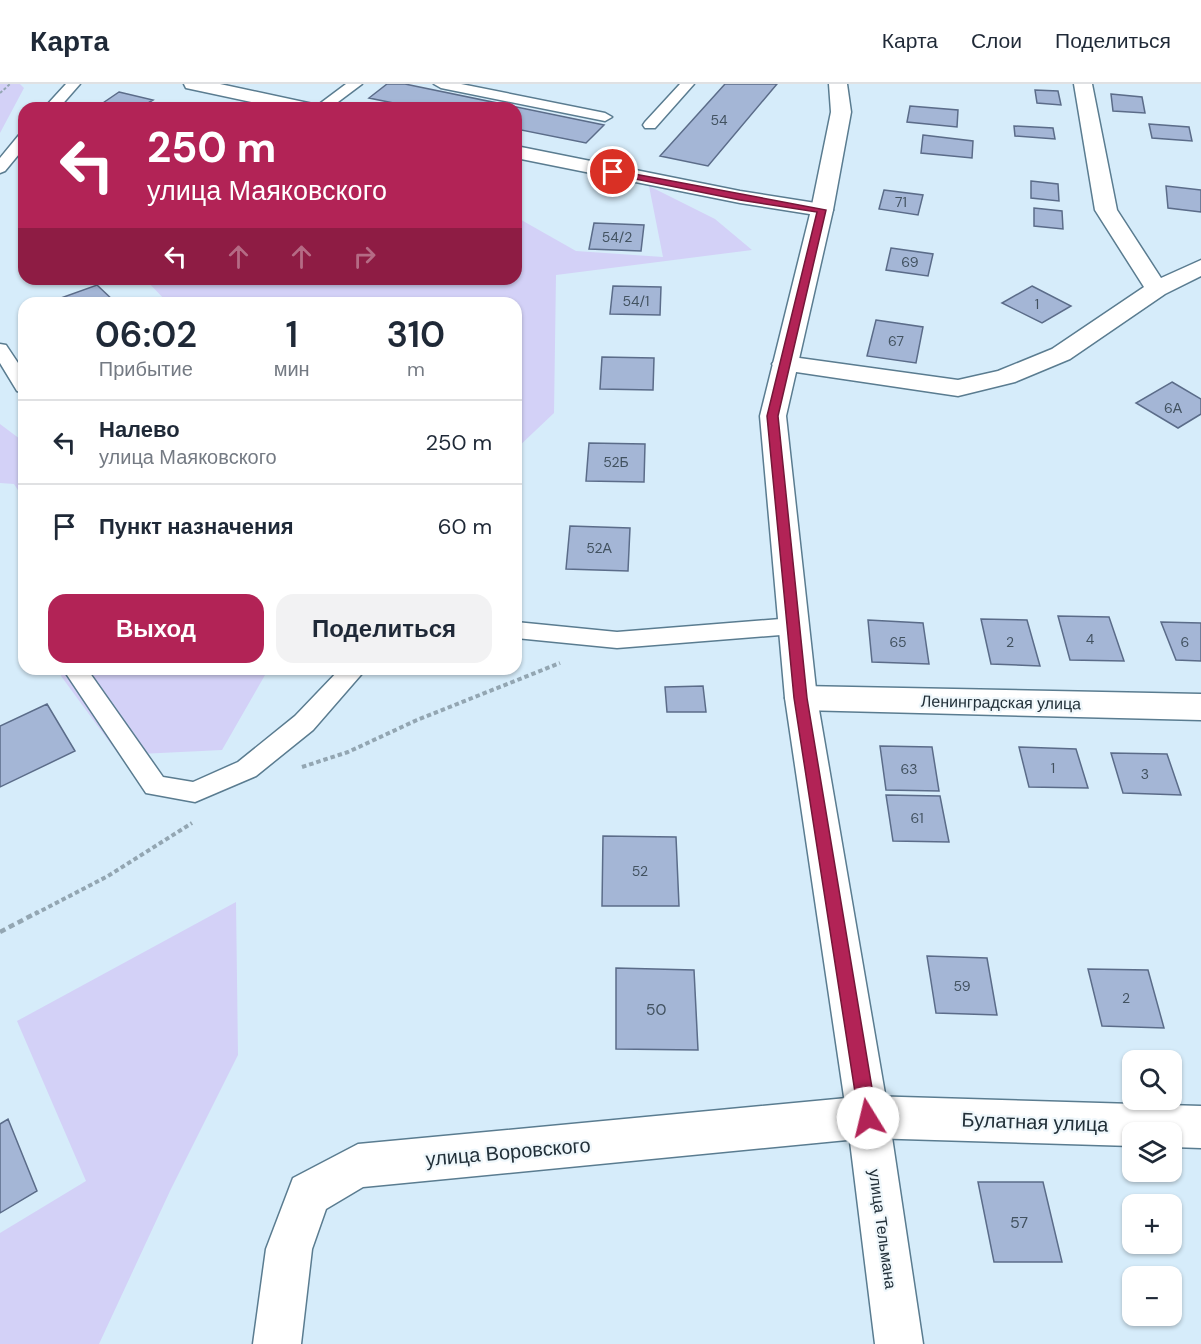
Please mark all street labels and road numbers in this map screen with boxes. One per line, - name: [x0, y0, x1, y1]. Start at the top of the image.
- street label: Ленинградская улица: [921, 691, 1081, 714]
- street label: Булатная улица: [961, 1106, 1110, 1138]
- street label: улица Воровского: [424, 1132, 592, 1172]
- street label: улица Тельмана: [864, 1168, 901, 1290]

